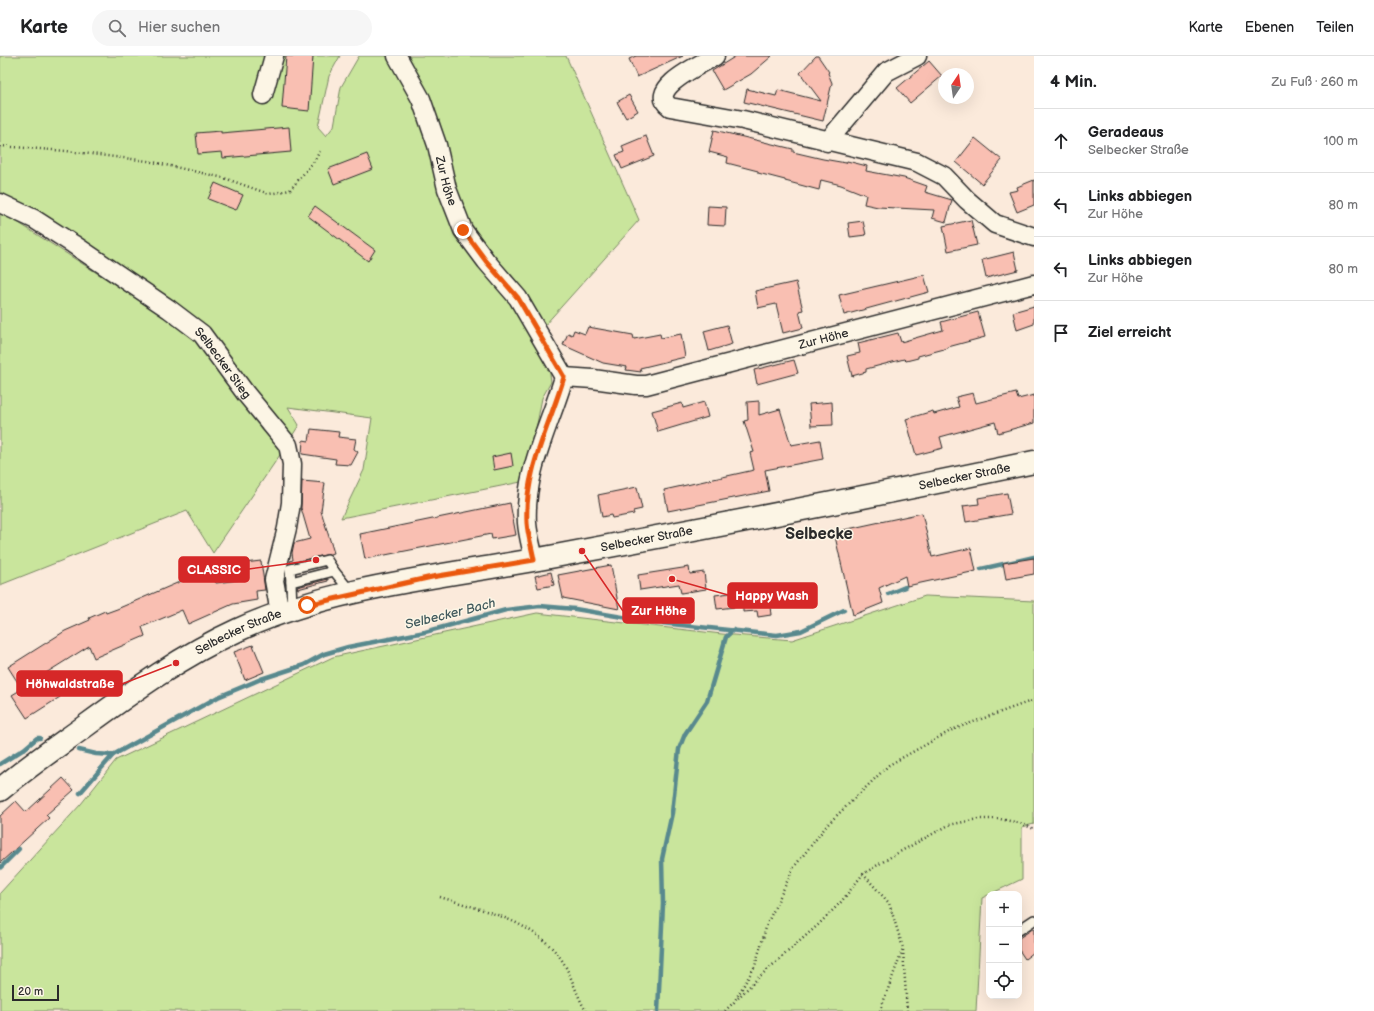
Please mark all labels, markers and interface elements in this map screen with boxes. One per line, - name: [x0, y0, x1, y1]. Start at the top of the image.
- search box: [92, 10, 372, 46]
- text: Karte: [20, 16, 68, 39]
- icon: search: [106, 17, 128, 39]
- text: Hier suchen: [138, 18, 220, 37]
- text: Karte: [1189, 19, 1223, 36]
- text: Ebenen: [1245, 19, 1294, 36]
- text: Teilen: [1316, 19, 1354, 36]
- north arrow: [938, 68, 974, 104]
- text: 4 Min.: [1050, 72, 1097, 92]
- text: Zu Fuß · 260 m: [1271, 74, 1358, 90]
- text: Geradeaus: [1088, 123, 1164, 142]
- icon: ahead: [1050, 130, 1072, 152]
- text: 100 m: [1323, 133, 1358, 149]
- text: Selbecker Straße: [1088, 142, 1189, 158]
- street label: Zur Höhe: [432, 154, 460, 208]
- text: Links abbiegen: [1088, 187, 1192, 206]
- icon: left: [1050, 194, 1072, 216]
- text: 80 m: [1329, 197, 1358, 213]
- text: Zur Höhe: [1088, 206, 1143, 222]
- route end: [454, 221, 472, 239]
- text: Links abbiegen: [1088, 251, 1192, 270]
- icon: left: [1050, 258, 1072, 280]
- text: 80 m: [1329, 261, 1358, 277]
- text: Zur Höhe: [1088, 270, 1143, 286]
- icon: arrive: [1050, 322, 1072, 344]
- text: Ziel erreicht: [1088, 323, 1171, 342]
- street label: Selbecker Stieg: [192, 324, 254, 402]
- street label: Zur Höhe: [796, 326, 850, 353]
- street label: Selbecker Straße: [917, 460, 1012, 494]
- street label: Selbecker Straße: [600, 523, 694, 555]
- district label: Selbecke: [785, 525, 853, 544]
- callout: CLASSIC: [179, 557, 249, 582]
- text: CLASSIC: [187, 562, 241, 578]
- callout: Happy Wash: [728, 583, 817, 608]
- text: Happy Wash: [735, 588, 809, 604]
- water label: Selbecker Bach: [403, 595, 497, 633]
- route start: [298, 596, 316, 614]
- callout: Zur Höhe: [623, 598, 694, 623]
- text: Zur Höhe: [631, 603, 687, 619]
- street label: Selbecker Straße: [193, 606, 284, 658]
- callout: Höhwaldstraße: [17, 671, 122, 696]
- text: Höhwaldstraße: [25, 676, 115, 692]
- map controls: [986, 891, 1022, 999]
- button: +: [986, 891, 1022, 927]
- button: −: [986, 927, 1022, 963]
- button: locate: [986, 963, 1022, 999]
- scale bar: [12, 983, 59, 1002]
- text: 20 m: [18, 985, 43, 998]

